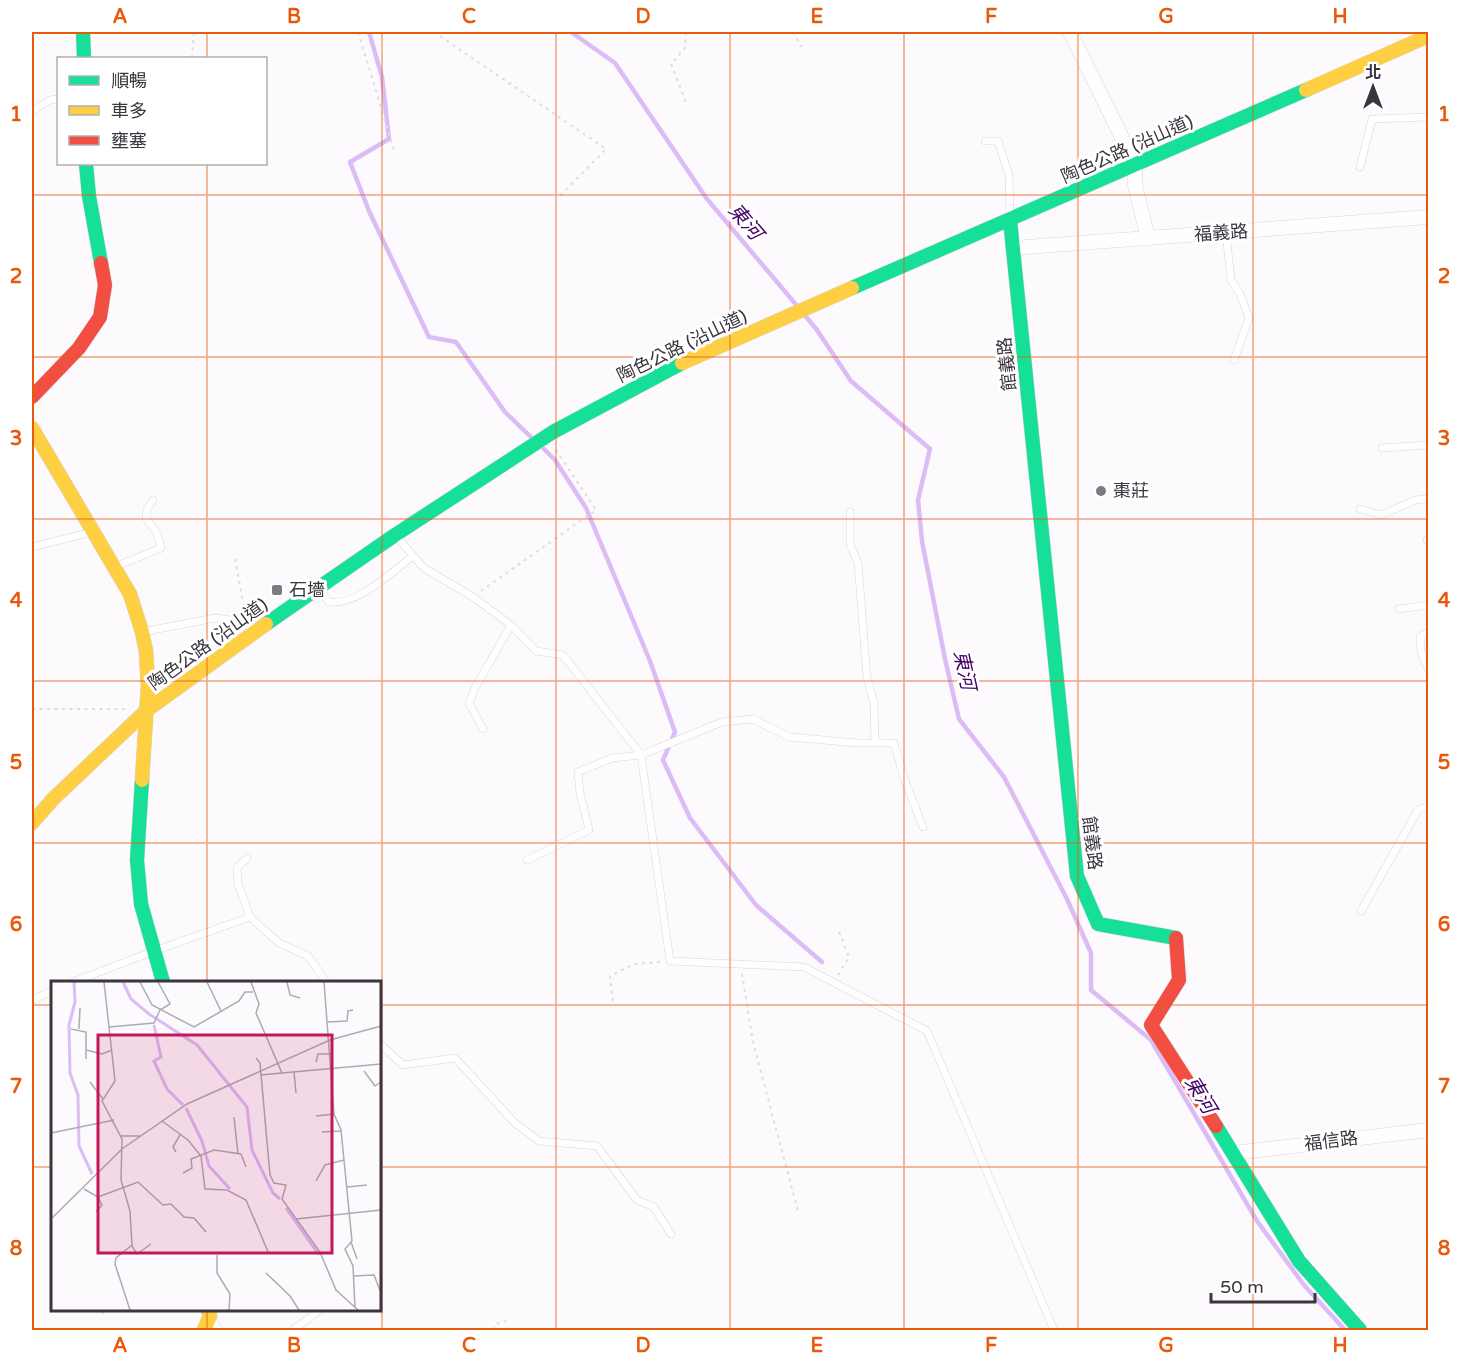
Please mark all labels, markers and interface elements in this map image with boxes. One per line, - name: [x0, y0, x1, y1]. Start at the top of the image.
- text: A: [113, 5, 128, 29]
- text: B: [287, 5, 301, 29]
- text: C: [462, 5, 476, 29]
- text: D: [635, 5, 651, 29]
- text: E: [811, 5, 824, 29]
- text: F: [985, 5, 997, 29]
- text: G: [1158, 5, 1174, 29]
- text: H: [1332, 5, 1348, 29]
- legend: [57, 57, 267, 165]
- north arrow: [1343, 57, 1403, 117]
- text: 北: [1365, 63, 1381, 83]
- text: 順暢: [111, 70, 147, 92]
- text: 車多: [111, 100, 147, 122]
- text: 1: [10, 103, 22, 127]
- text: 1: [1438, 103, 1450, 127]
- street label: 陶色公路 (沿山道): [1058, 110, 1196, 188]
- text: 壅塞: [111, 130, 147, 152]
- water label: 東河: [723, 199, 770, 248]
- street label: 福義路: [1193, 220, 1249, 246]
- text: 2: [10, 265, 22, 289]
- text: 2: [1438, 265, 1450, 289]
- street label: 陶色公路 (沿山道): [613, 305, 751, 387]
- street label: 館義路: [993, 336, 1021, 392]
- text: 3: [10, 427, 22, 451]
- text: 3: [1438, 427, 1450, 451]
- place label: 棗莊: [1113, 480, 1149, 502]
- marker: 棗莊: [1094, 484, 1108, 498]
- place label: 石墻: [289, 579, 325, 601]
- marker: 石墻: [270, 583, 284, 597]
- text: 4: [10, 589, 23, 613]
- text: 4: [1438, 589, 1451, 613]
- street label: 陶色公路 (沿山道): [144, 593, 272, 695]
- water label: 東河: [948, 648, 981, 696]
- text: 5: [10, 751, 22, 775]
- text: 5: [1438, 751, 1450, 775]
- street label: 館義路: [1078, 815, 1106, 871]
- text: 6: [10, 913, 22, 937]
- text: 6: [1438, 913, 1450, 937]
- inset map: [51, 981, 381, 1311]
- water label: 東河: [1179, 1072, 1223, 1122]
- text: 7: [10, 1075, 22, 1099]
- text: 7: [1438, 1075, 1450, 1099]
- street label: 福信路: [1303, 1127, 1359, 1155]
- text: 8: [10, 1237, 22, 1261]
- text: 8: [1438, 1237, 1450, 1261]
- scale bar: [1211, 1266, 1314, 1304]
- text: 50 m: [1220, 1276, 1264, 1298]
- text: A: [113, 1334, 128, 1358]
- text: B: [287, 1334, 301, 1358]
- text: C: [462, 1334, 476, 1358]
- text: D: [635, 1334, 651, 1358]
- text: E: [811, 1334, 824, 1358]
- text: F: [985, 1334, 997, 1358]
- text: G: [1158, 1334, 1174, 1358]
- text: H: [1332, 1334, 1348, 1358]

